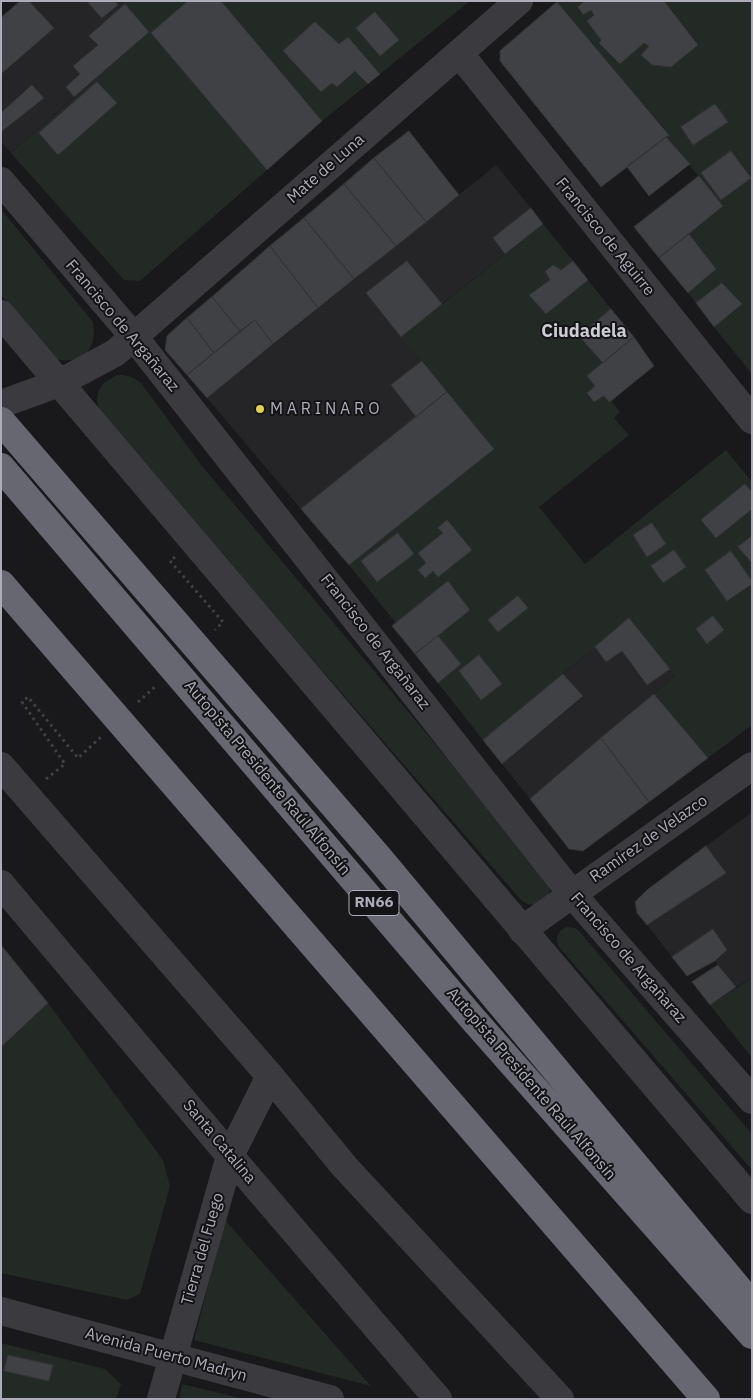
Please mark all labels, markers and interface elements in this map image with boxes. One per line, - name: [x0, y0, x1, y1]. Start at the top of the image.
- street label: Mate de Luna: [283, 130, 369, 208]
- street label: Francisco de Aguirre: [551, 174, 659, 300]
- street label: Francisco de Argañaraz: [61, 256, 183, 396]
- district label: Ciudadela: [541, 321, 627, 343]
- place label: M A R I N A R O: [270, 399, 379, 419]
- marker: M A R I N A R O: [254, 403, 266, 415]
- street label: Francisco de Argañaraz: [316, 570, 434, 714]
- street label: Autopista Presidente Raúl Alfonsín: [180, 677, 354, 879]
- street label: Ramírez de Velazco: [586, 791, 712, 887]
- street label: Francisco de Argañaraz: [566, 889, 690, 1027]
- road number: RN66: [349, 890, 399, 916]
- street label: Autopista Presidente Raúl Alfonsín: [442, 984, 620, 1184]
- street label: Santa Catalina: [178, 1096, 260, 1188]
- street label: Tierra del Fuego: [178, 1191, 228, 1307]
- street label: Avenida Puerto Madryn: [83, 1324, 249, 1386]

